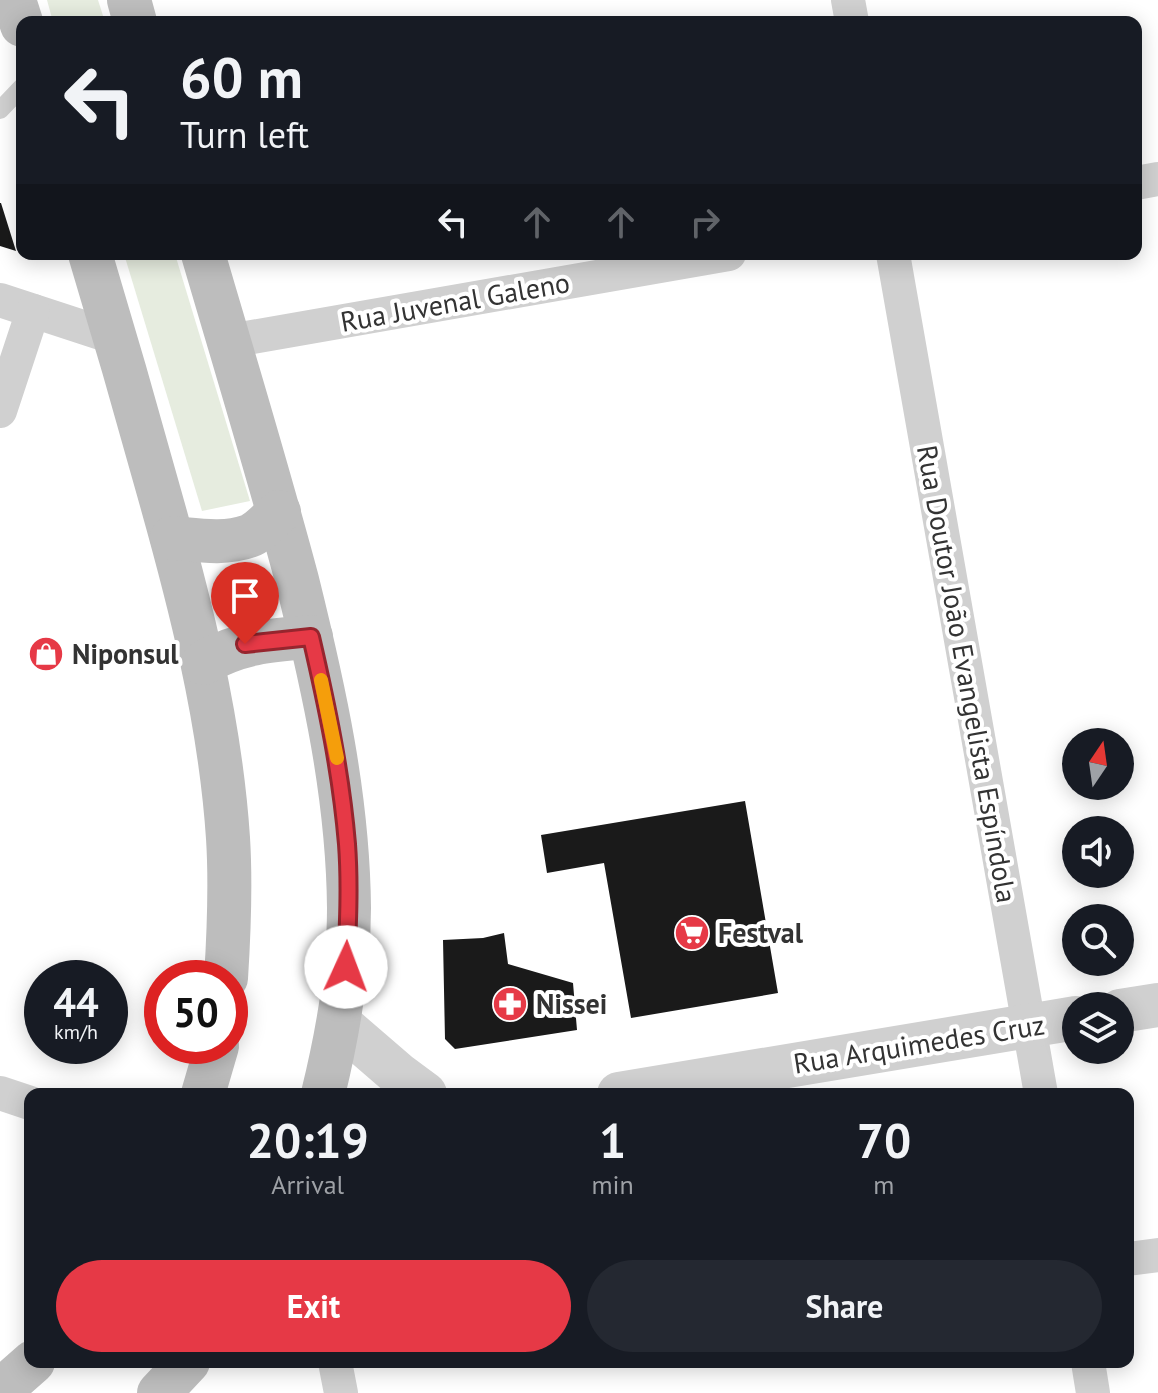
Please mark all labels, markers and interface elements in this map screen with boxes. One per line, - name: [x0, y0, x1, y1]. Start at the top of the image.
- text: 60 m: [180, 41, 303, 113]
- icon: left: [48, 48, 152, 152]
- text: Turn left: [180, 111, 309, 158]
- icon: left: [431, 200, 475, 244]
- icon: ahead: [515, 200, 559, 244]
- icon: ahead: [599, 200, 643, 244]
- icon: right: [683, 200, 727, 244]
- street label: Rua Juvenal Galeno: [337, 263, 572, 340]
- street label: Rua Doutor João Evangelista Espíndola: [909, 442, 1026, 906]
- pin: [211, 562, 279, 644]
- icon: arrive: [223, 574, 267, 618]
- shop icon: Niponsul: [27, 635, 65, 673]
- place label: Niponsul: [72, 635, 179, 672]
- north arrow: [1062, 728, 1134, 800]
- map controls: [1062, 728, 1134, 1064]
- button: sound: [1062, 816, 1134, 888]
- button: search: [1062, 904, 1134, 976]
- supermarket icon: Festval: [673, 914, 711, 952]
- place label: Festval: [718, 914, 804, 951]
- position arrow: [304, 925, 388, 1009]
- speed limit sign: 50: [144, 960, 248, 1064]
- text: 44: [53, 976, 99, 1028]
- pharmacy icon: Nissei: [491, 985, 529, 1023]
- place label: Nissei: [536, 985, 607, 1022]
- button: layers: [1062, 992, 1134, 1064]
- street label: Rua Arquimedes Cruz: [791, 1005, 1047, 1082]
- text: km/h: [54, 1019, 98, 1045]
- text: 20:19: [247, 1109, 369, 1171]
- text: 1: [599, 1109, 626, 1171]
- text: 70: [857, 1109, 911, 1171]
- text: Arrival: [271, 1168, 344, 1201]
- text: min: [592, 1168, 634, 1201]
- text: m: [873, 1168, 894, 1201]
- button: Exit: [56, 1260, 571, 1352]
- button: Share: [587, 1260, 1102, 1352]

